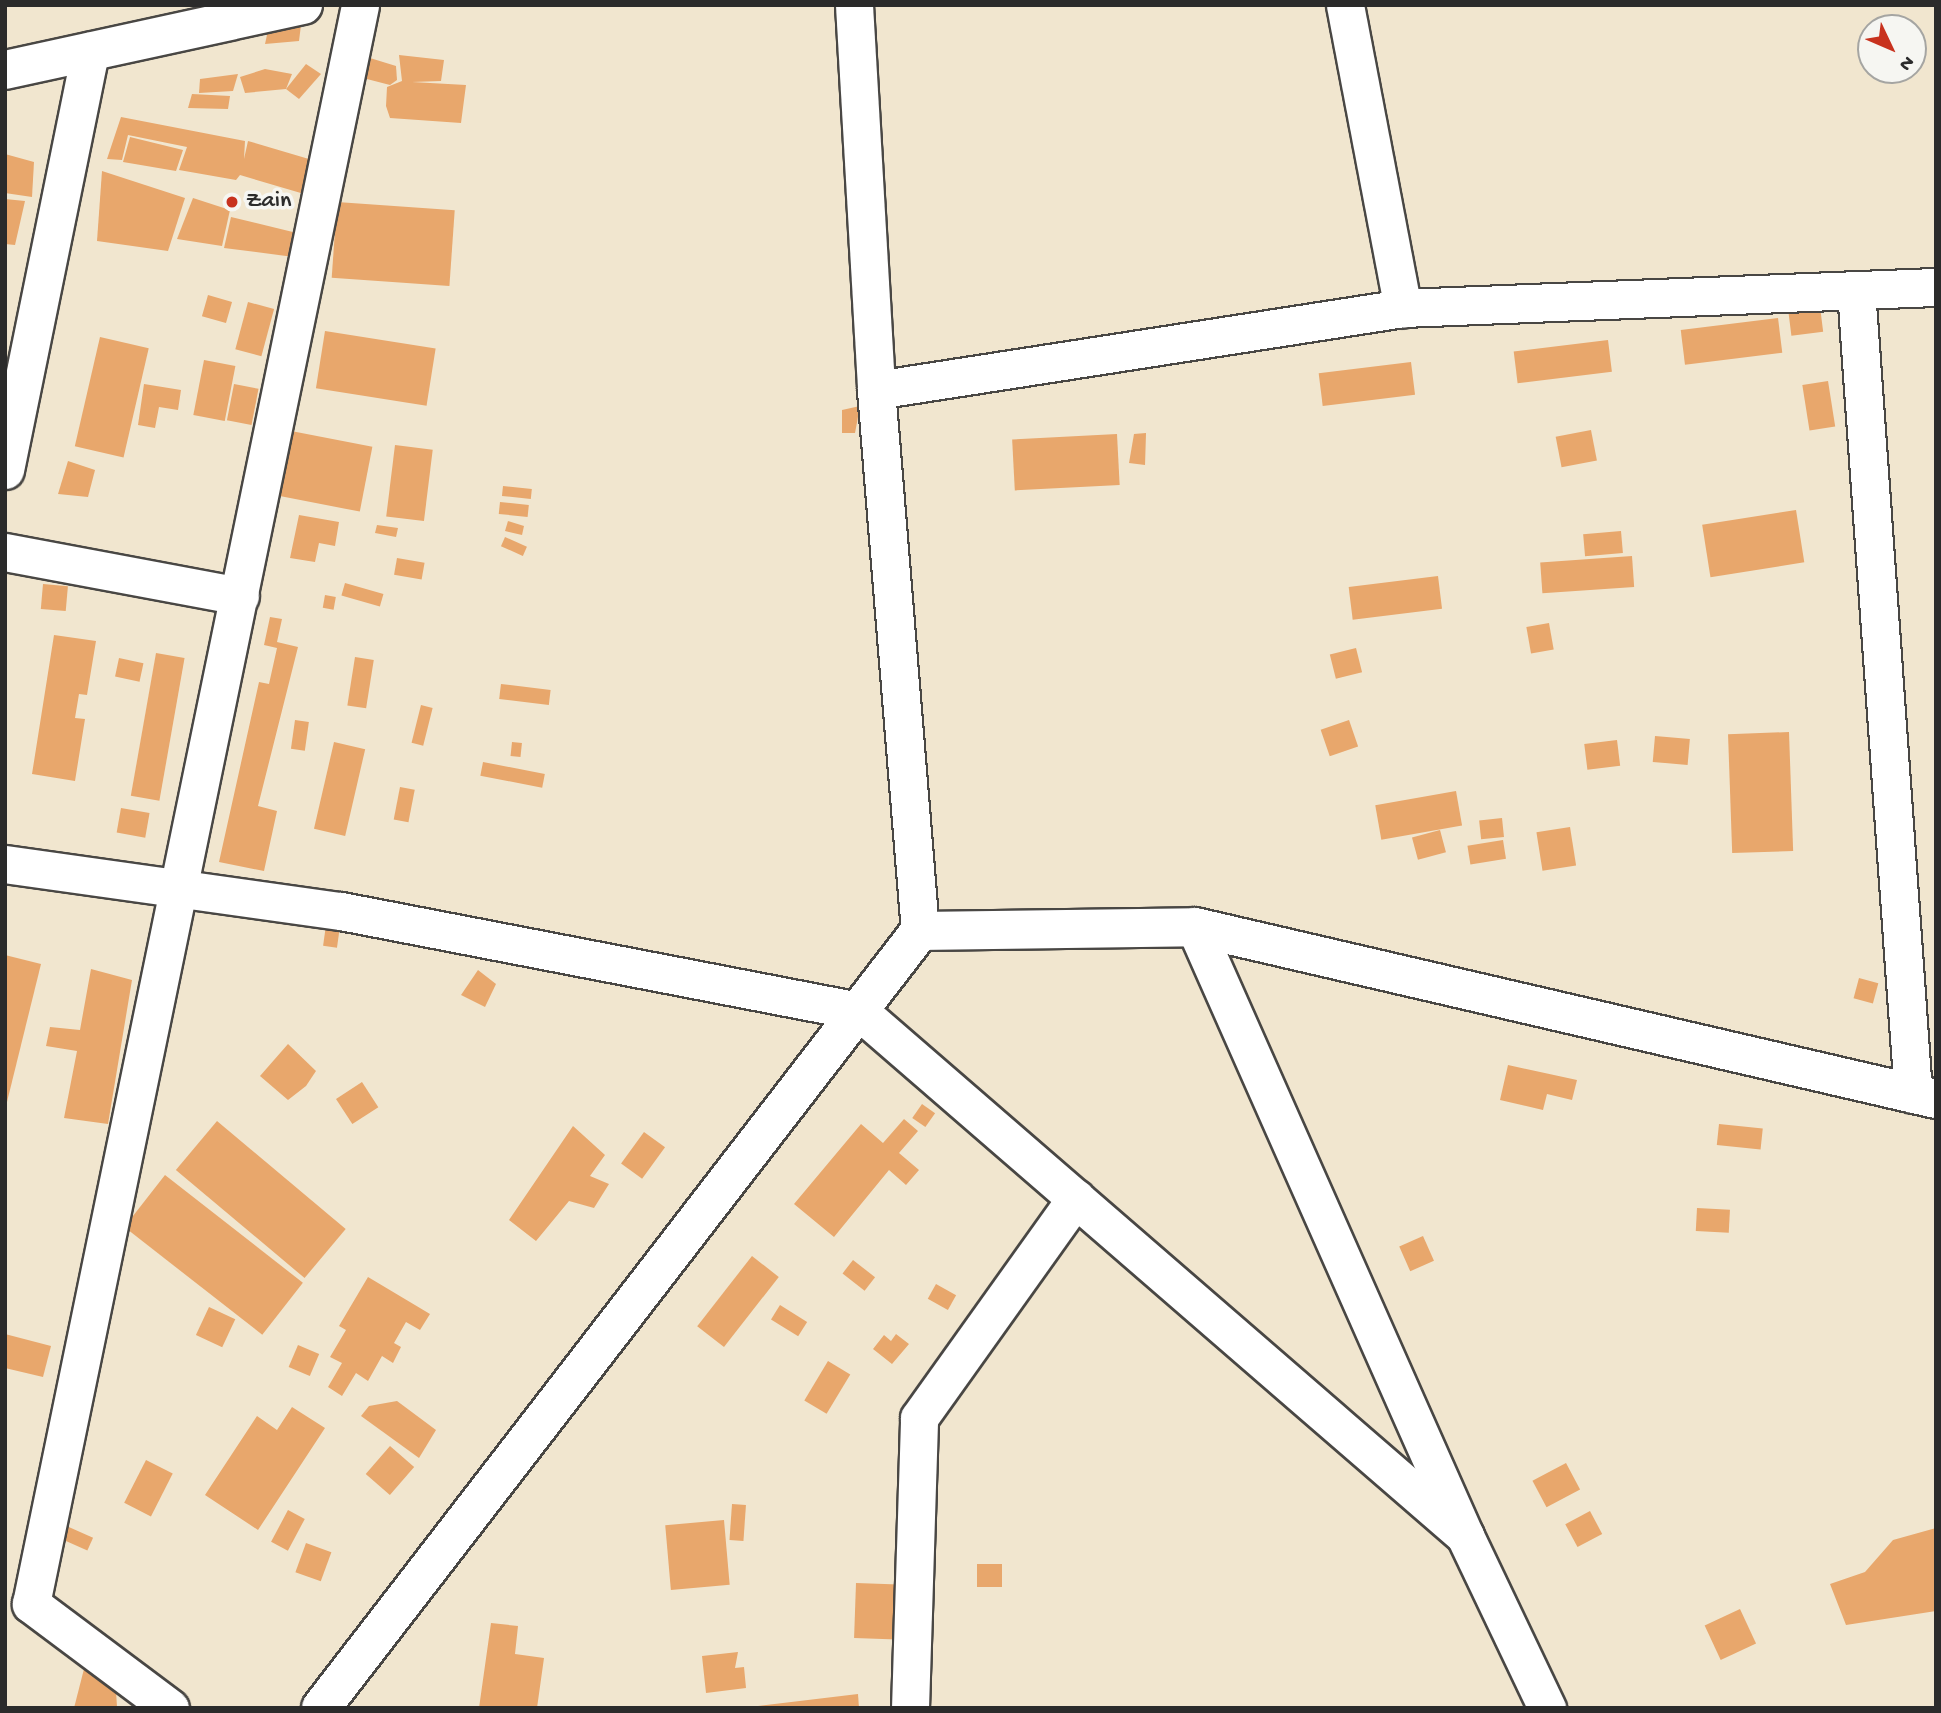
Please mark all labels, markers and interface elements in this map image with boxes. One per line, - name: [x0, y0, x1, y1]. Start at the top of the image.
- north arrow: [1857, 14, 1927, 84]
- text: N: [1893, 50, 1919, 75]
- place label: Zain: [246, 188, 291, 216]
- marker: Zain: [224, 194, 240, 210]

